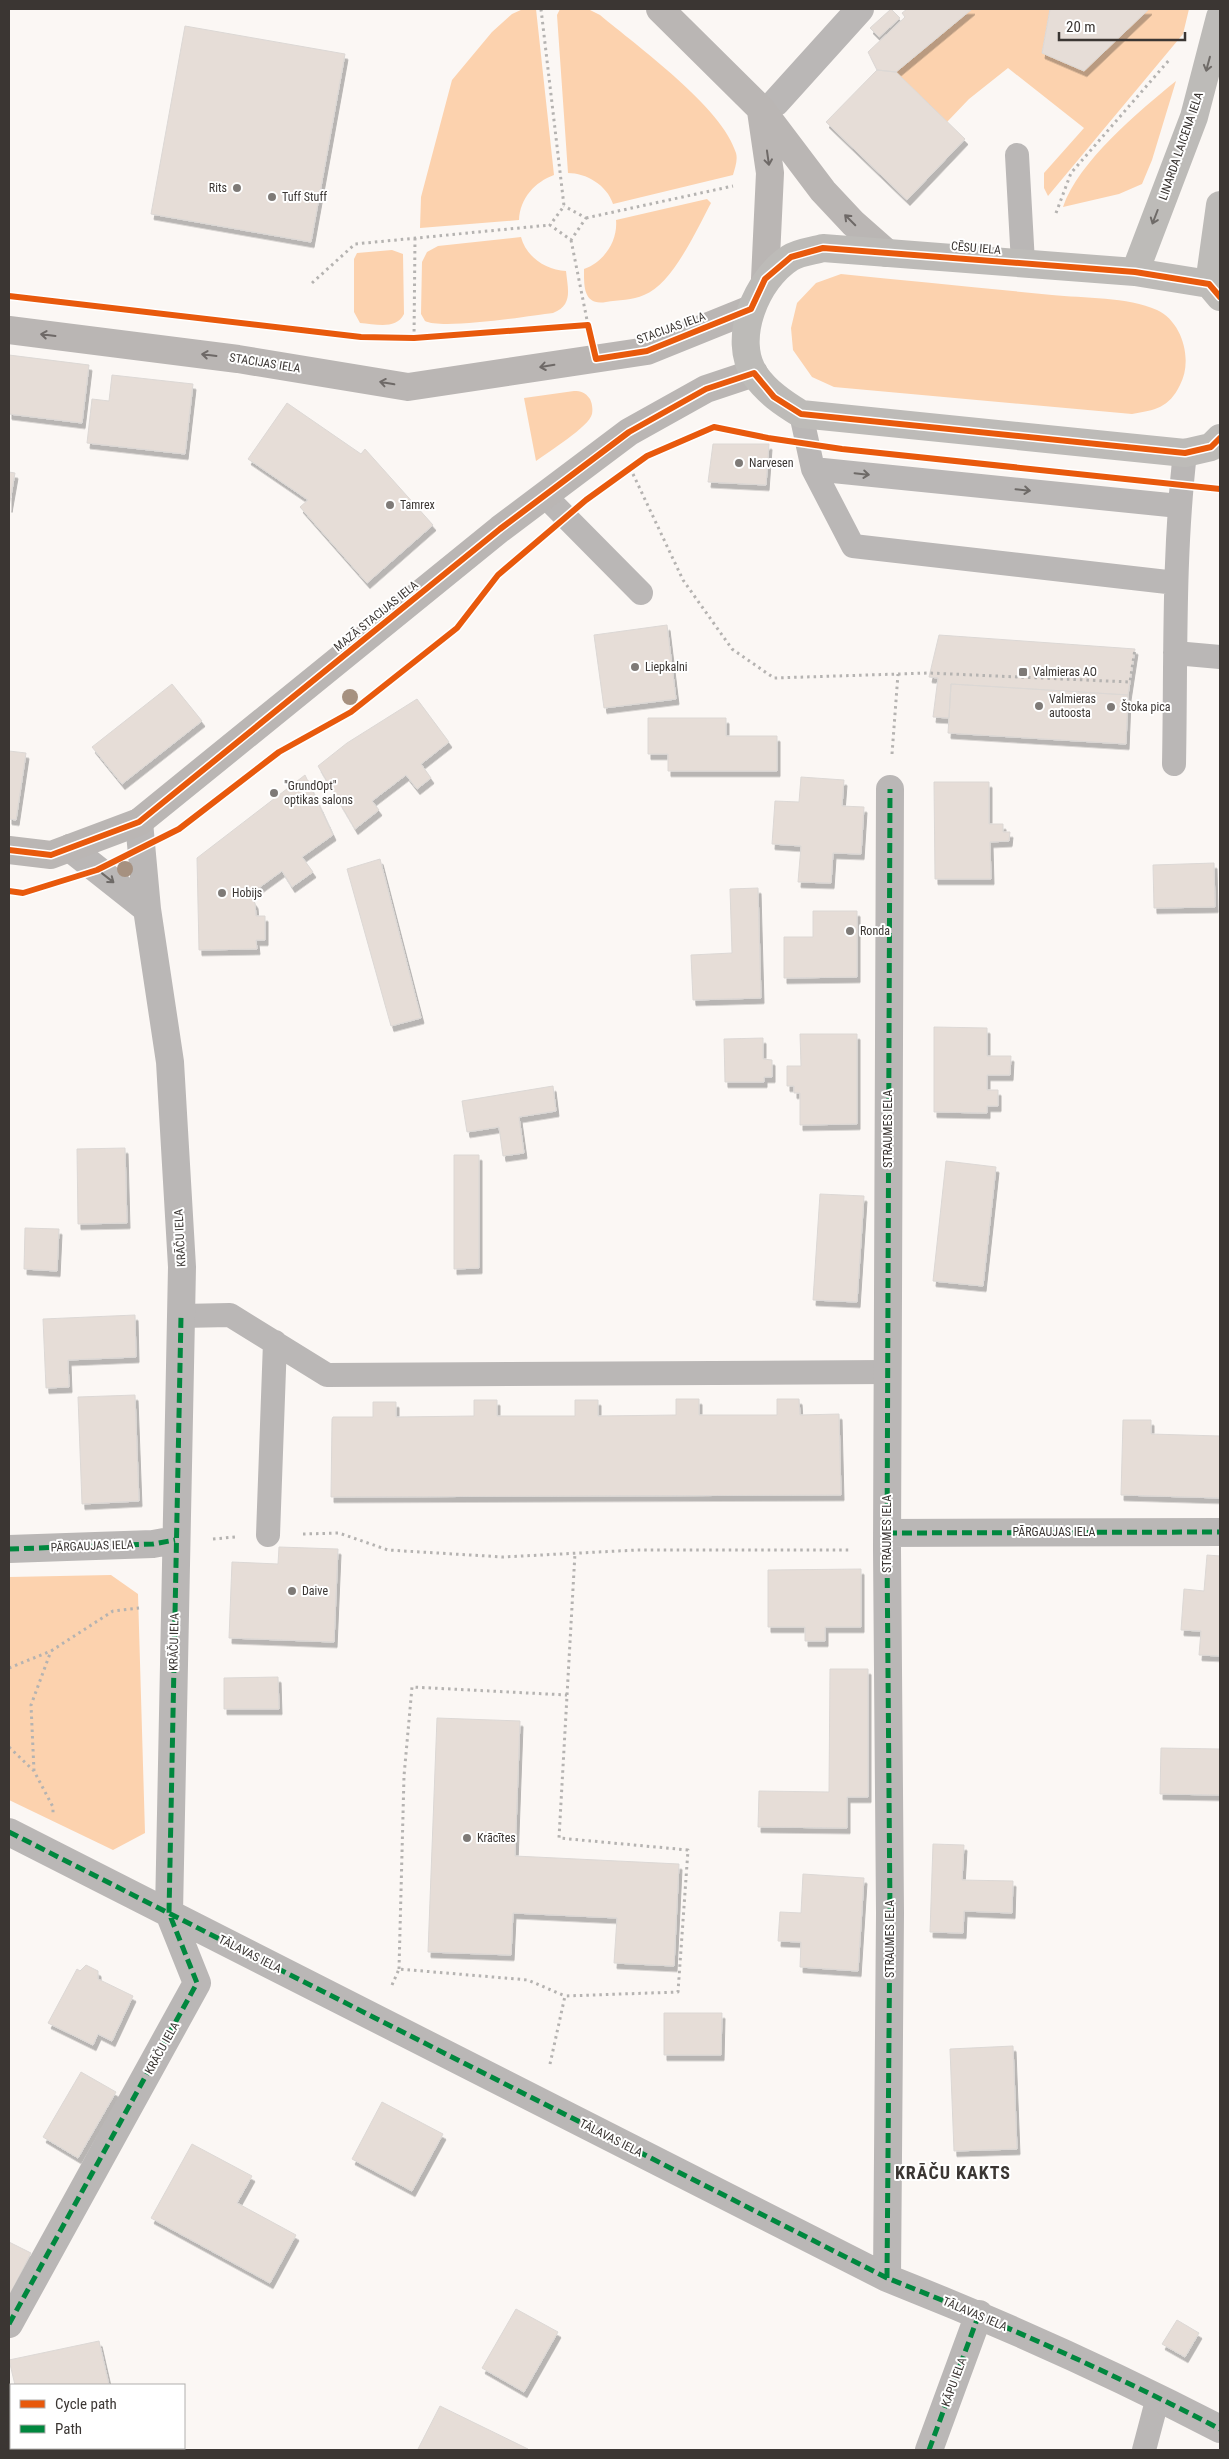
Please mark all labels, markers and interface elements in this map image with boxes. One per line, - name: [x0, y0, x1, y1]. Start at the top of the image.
- scale bar: [1059, 10, 1185, 42]
- text: 20 m: [1066, 18, 1096, 36]
- one-way arrow: [1202, 55, 1212, 71]
- street label: LINARDA LAICENA IELA: [1156, 90, 1206, 202]
- one-way arrow: [763, 149, 773, 165]
- place label: Rits: [209, 181, 227, 195]
- marker: Rits: [231, 182, 243, 194]
- place label: Tuff Stuff: [282, 190, 327, 204]
- marker: Tuff Stuff: [266, 191, 278, 203]
- one-way arrow: [1150, 210, 1159, 225]
- one-way arrow: [844, 214, 856, 226]
- street label: CĒSU IELA: [950, 239, 1002, 257]
- street label: STACIJAS IELA: [635, 309, 707, 347]
- one-way arrow: [40, 330, 56, 340]
- one-way arrow: [201, 350, 217, 360]
- street label: STACIJAS IELA: [228, 350, 302, 376]
- one-way arrow: [540, 361, 556, 371]
- one-way arrow: [379, 378, 395, 388]
- place label: Narvesen: [749, 456, 794, 470]
- marker: Narvesen: [733, 457, 745, 469]
- one-way arrow: [853, 469, 869, 479]
- one-way arrow: [1015, 485, 1031, 495]
- place label: Tamrex: [400, 498, 435, 512]
- marker: Tamrex: [384, 499, 396, 511]
- street label: MAZĀ STACIJAS IELA: [331, 578, 421, 654]
- place label: Liepkalni: [645, 660, 687, 674]
- marker: Liepkalni: [629, 661, 641, 673]
- place label: Valmieras AO: [1033, 665, 1097, 679]
- marker: Valmieras AO: [1017, 666, 1029, 678]
- place label: Valmieras autoosta: [1049, 692, 1096, 720]
- place label: Štoka pica: [1121, 699, 1171, 714]
- marker: Valmieras autoosta: [1033, 700, 1045, 712]
- marker: Štoka pica: [1105, 701, 1117, 713]
- place label: "GrundOpt" optikas salons: [284, 779, 353, 807]
- marker: "GrundOpt" optikas salons: [268, 787, 280, 799]
- one-way arrow: [101, 873, 115, 883]
- place label: Hobijs: [232, 886, 262, 900]
- marker: Hobijs: [216, 887, 228, 899]
- place label: Ronda: [860, 924, 890, 938]
- marker: Ronda: [844, 925, 856, 937]
- street label: STRAUMES IELA: [881, 1090, 895, 1168]
- street label: KRĀČU IELA: [170, 1209, 189, 1267]
- street label: STRAUMES IELA: [880, 1495, 894, 1573]
- street label: PĀRGAUJAS IELA: [1012, 1525, 1096, 1539]
- street label: PĀRGAUJAS IELA: [50, 1538, 134, 1554]
- place label: Daive: [302, 1584, 328, 1598]
- marker: Daive: [286, 1585, 298, 1597]
- street label: KRĀČU IELA: [165, 1613, 182, 1671]
- place label: Krācītes: [477, 1831, 516, 1845]
- marker: Krācītes: [461, 1832, 473, 1844]
- street label: STRAUMES IELA: [883, 1900, 897, 1978]
- street label: TĀLAVAS IELA: [216, 1932, 284, 1976]
- street label: KRĀČU IELA: [141, 2019, 182, 2077]
- street label: TĀLAVAS IELA: [577, 2116, 645, 2160]
- district label: KRĀČU KAKTS: [895, 2162, 1011, 2183]
- street label: TĀLAVAS IELA: [941, 2294, 1009, 2334]
- street label: KĀPU IELA: [939, 2355, 969, 2409]
- legend: [10, 2384, 185, 2449]
- text: Cycle path: [55, 2395, 117, 2413]
- text: Path: [55, 2420, 82, 2438]

